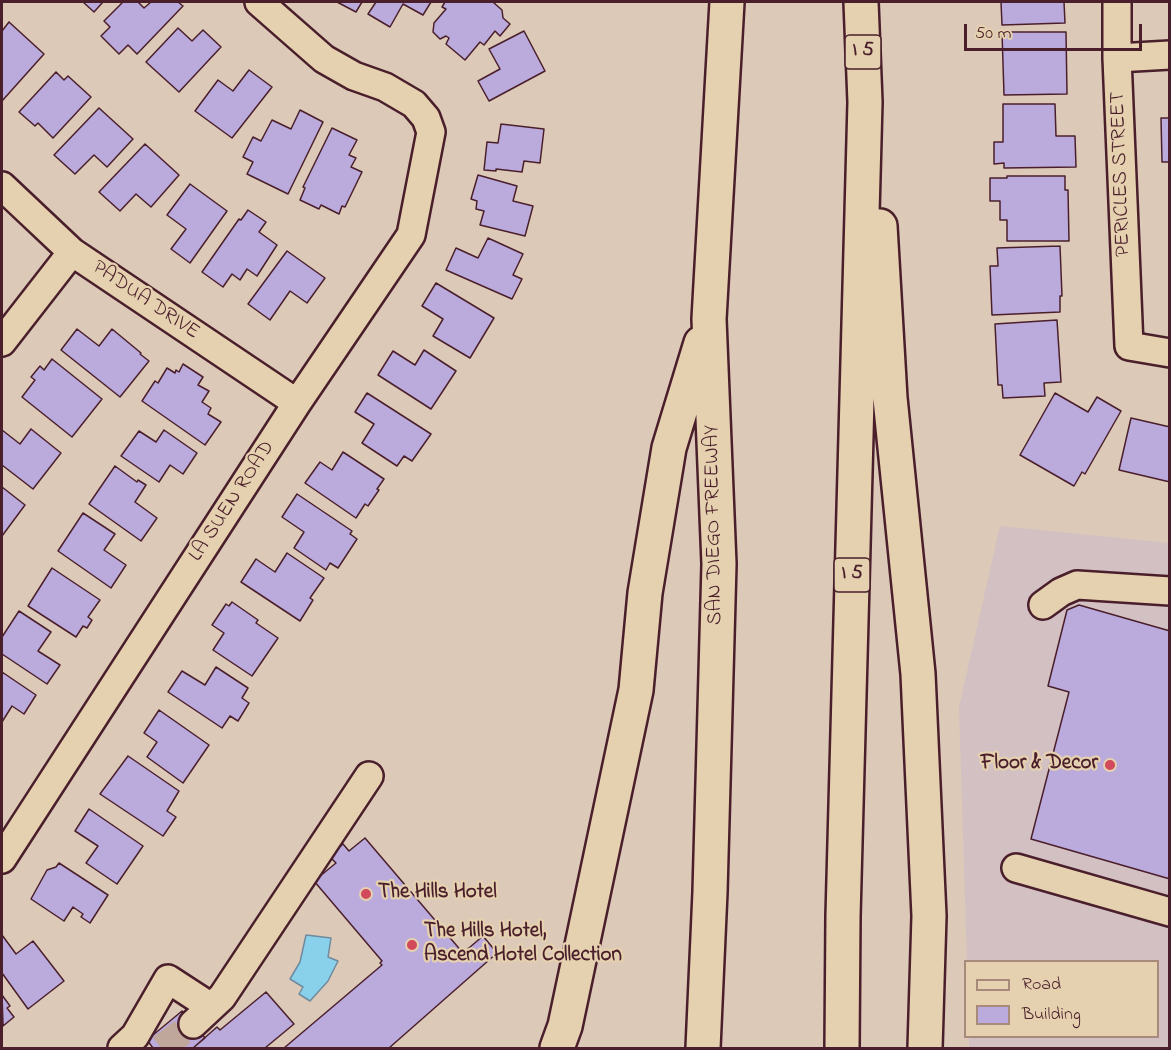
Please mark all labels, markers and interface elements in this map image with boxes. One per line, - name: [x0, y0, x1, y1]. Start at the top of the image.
- scale bar: [967, 12, 1146, 50]
- text: 50 m: [975, 21, 1012, 47]
- road number: I 5: [845, 35, 881, 69]
- street label: PERICLES STREET: [1107, 91, 1137, 257]
- street label: PADUA DRIVE: [87, 256, 203, 346]
- street label: SAN DIEGO FREEWAY: [701, 425, 729, 625]
- street label: LA SUEN ROAD: [185, 437, 281, 567]
- road number: I 5: [834, 558, 870, 592]
- place label: Floor & Decor: [981, 752, 1098, 778]
- marker: Floor & Decor: [1103, 758, 1117, 772]
- place label: The Hills Hotel: [378, 881, 497, 907]
- marker: The Hills Hotel: [359, 887, 373, 901]
- place label: The Hills Hotel, Ascend Hotel Collection: [424, 920, 622, 970]
- marker: The Hills Hotel, Ascend Hotel Collection: [405, 938, 419, 952]
- legend: [964, 960, 1159, 1038]
- text: Road: [1022, 972, 1061, 998]
- text: Building: [1022, 1002, 1081, 1028]

